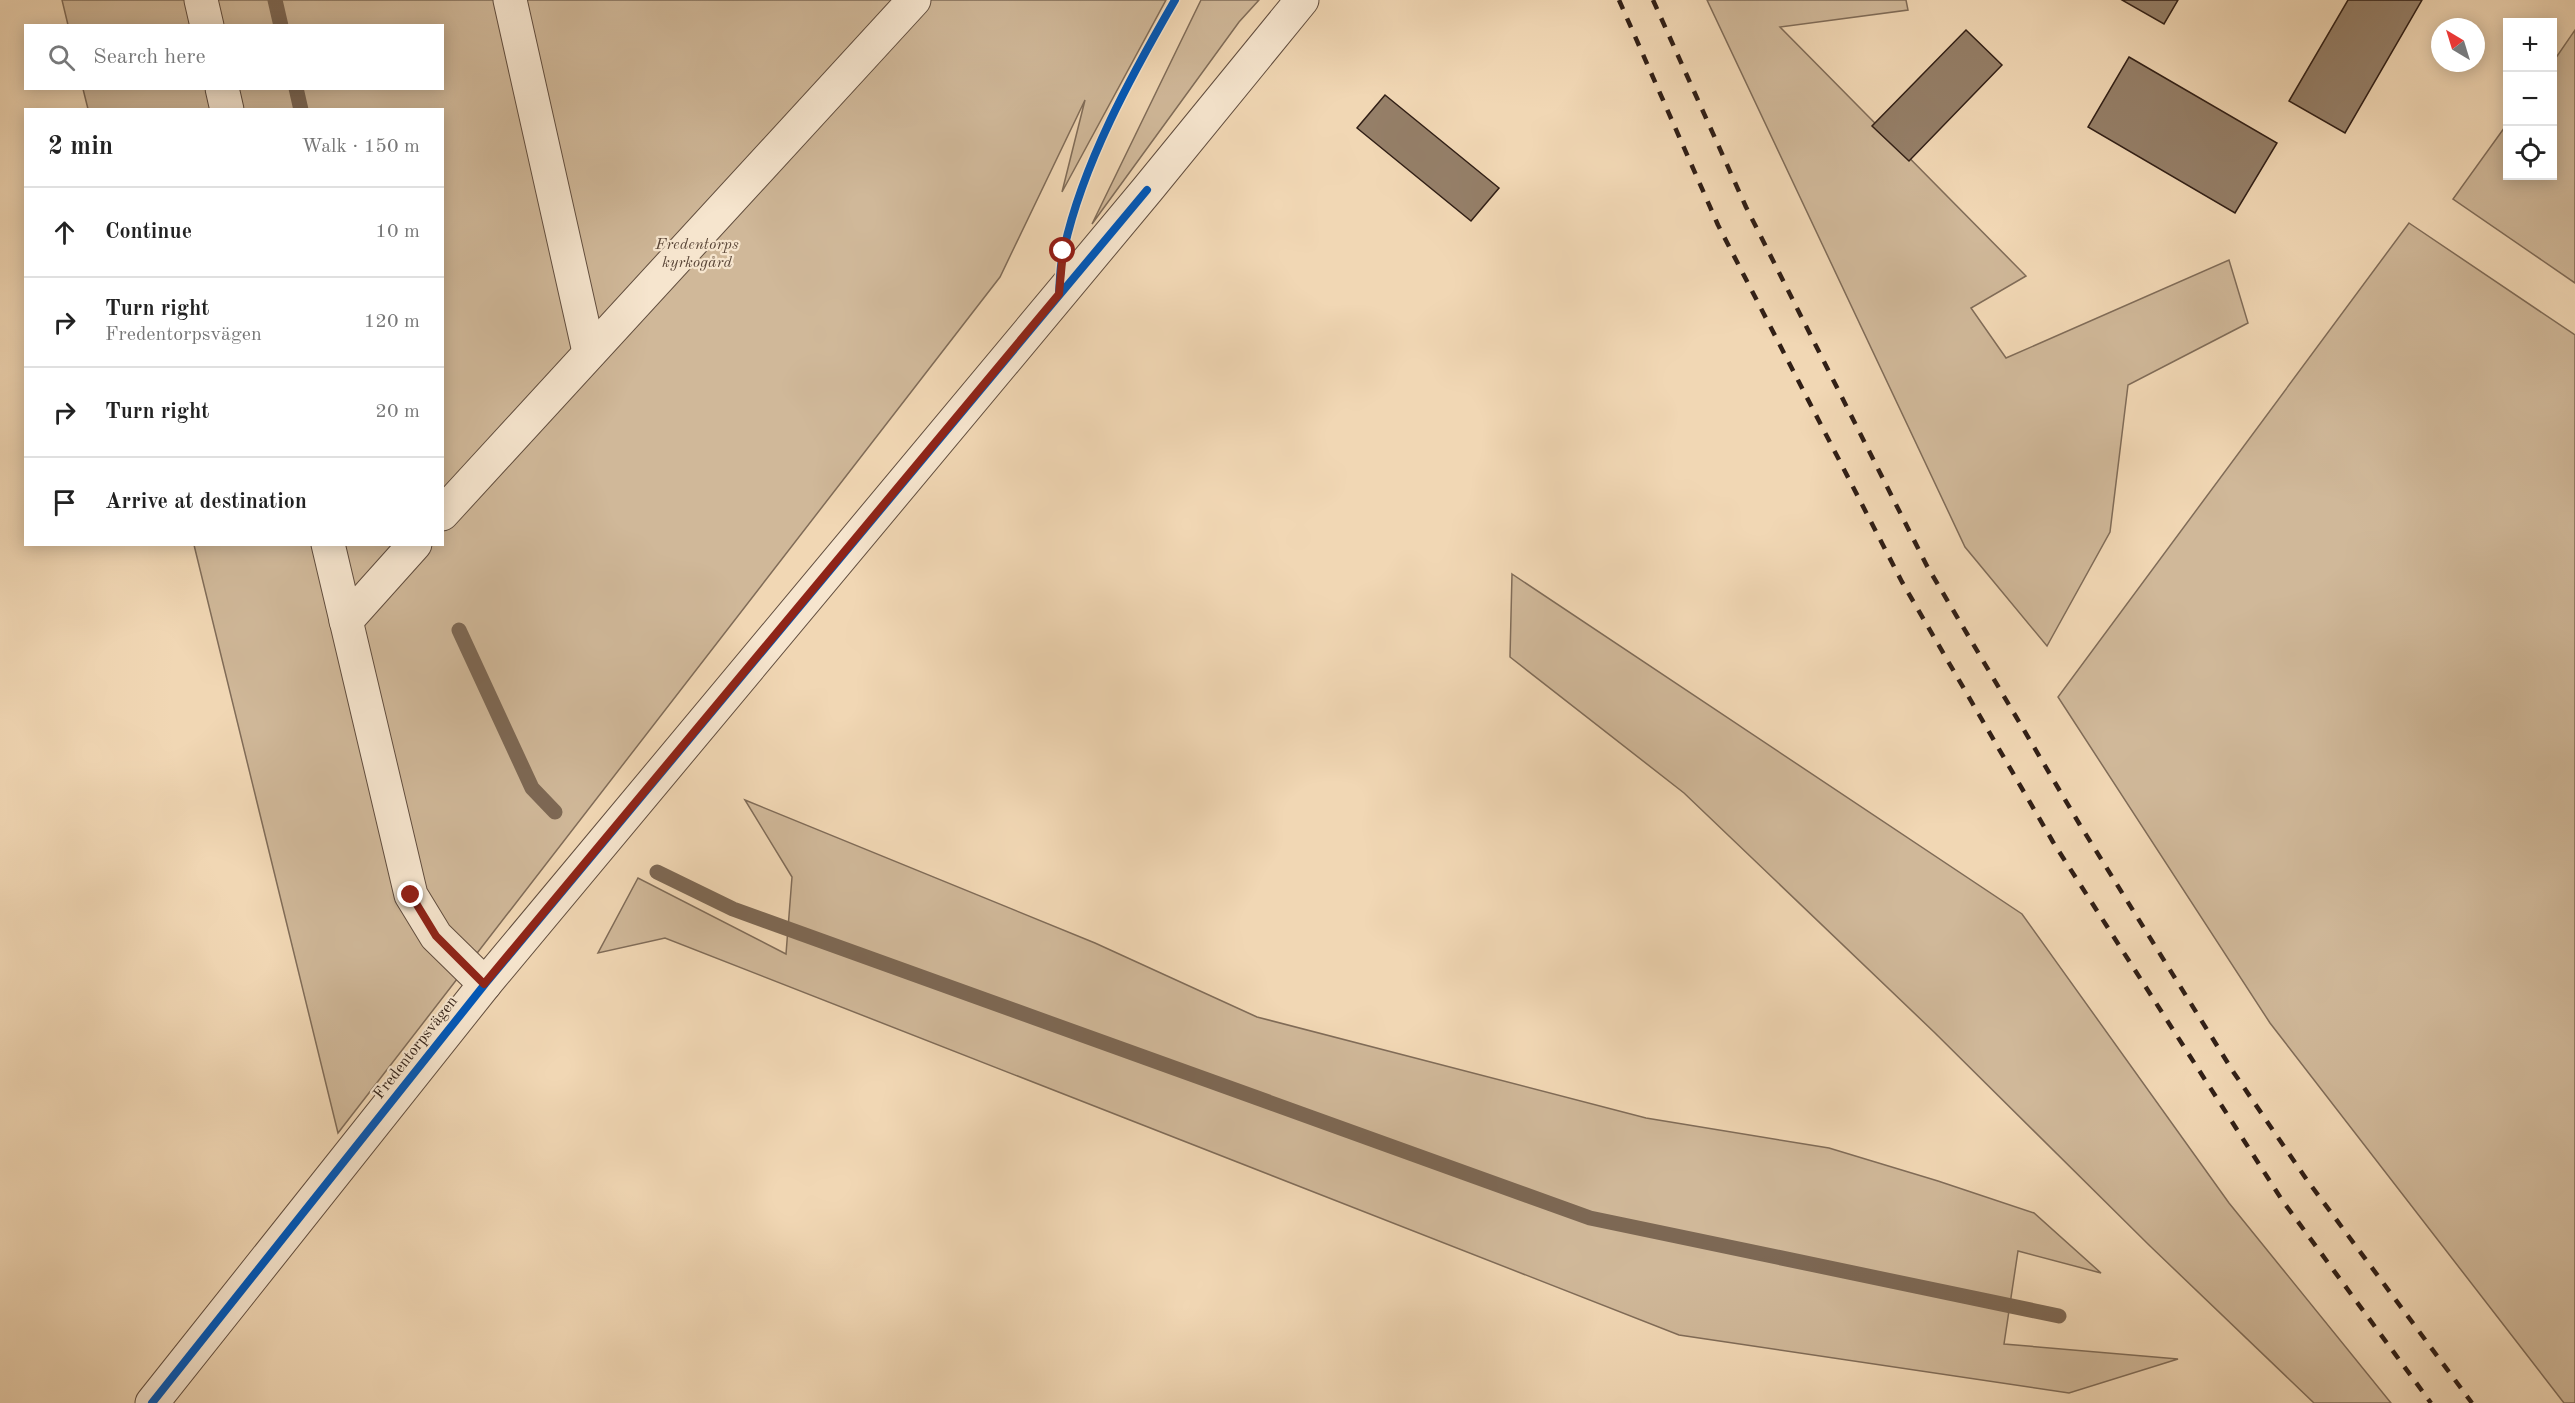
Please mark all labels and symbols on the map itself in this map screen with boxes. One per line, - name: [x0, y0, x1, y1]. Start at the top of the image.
- north arrow: [2431, 18, 2485, 72]
- park label: Fredentorps kyrkogård: [654, 237, 739, 271]
- route start: [1049, 237, 1075, 263]
- route end: [397, 881, 423, 907]
- street label: Fredentorpsvägen: [371, 993, 461, 1102]

